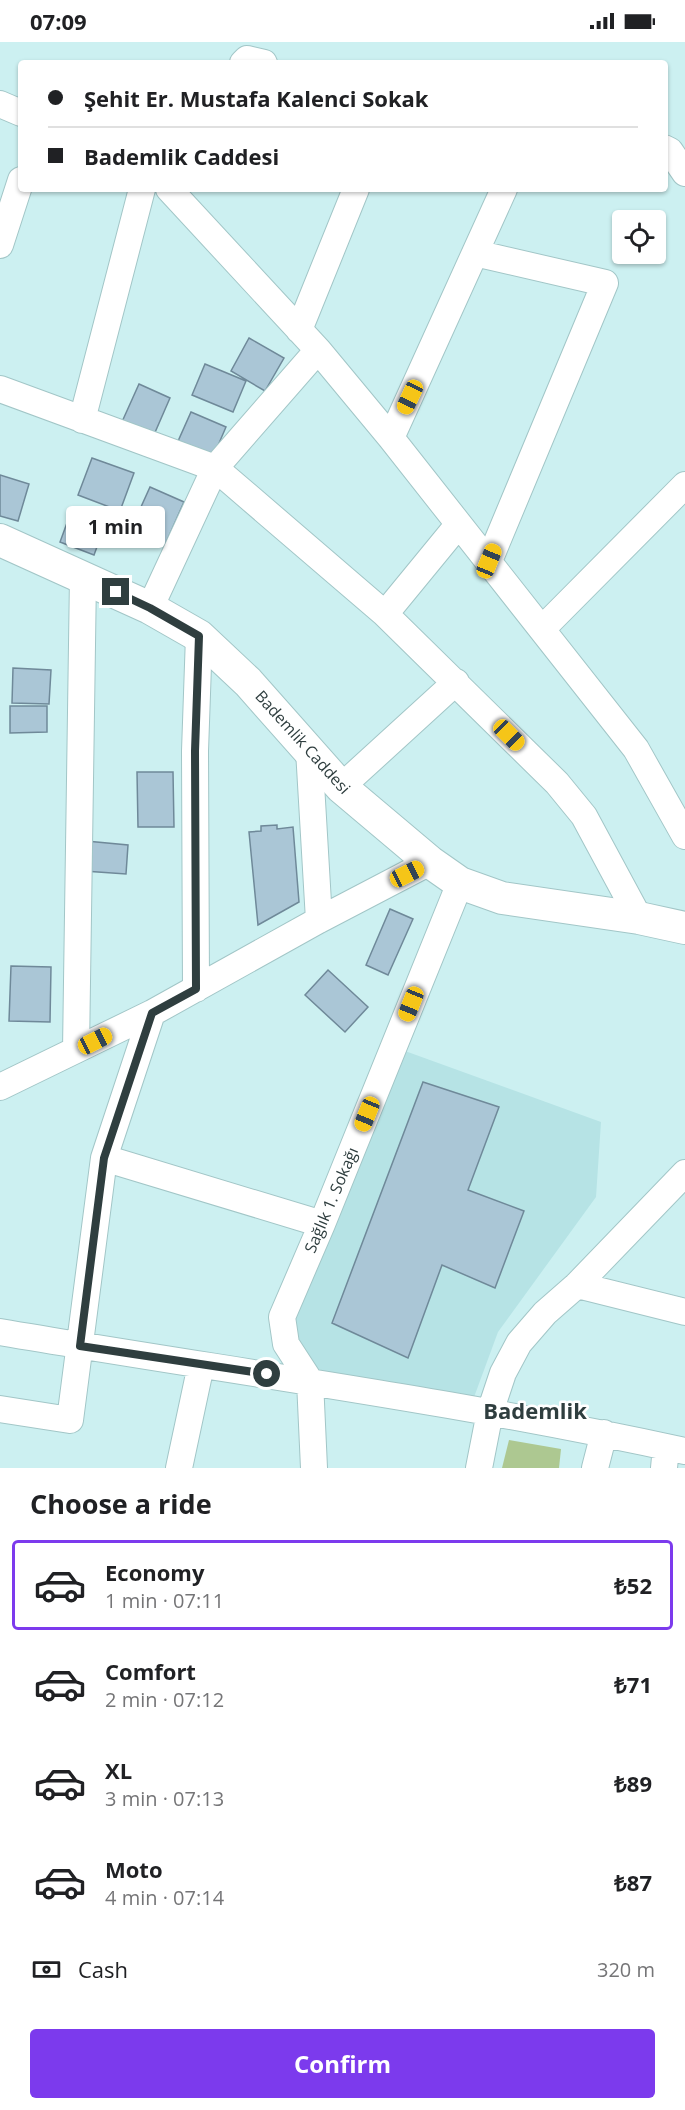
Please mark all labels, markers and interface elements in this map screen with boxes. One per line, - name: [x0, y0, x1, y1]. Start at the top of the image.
- text: 07:09: [30, 6, 87, 36]
- text: Şehit Er. Mustafa Kalenci Sokak: [84, 83, 428, 113]
- text: Bademlik Caddesi: [84, 141, 279, 171]
- map controls: [612, 210, 666, 264]
- button: locate: [612, 210, 666, 264]
- car: [394, 377, 426, 417]
- callout: 1 min: [66, 505, 166, 547]
- text: 1 min: [88, 513, 143, 540]
- car: [474, 541, 504, 581]
- route end: [102, 578, 129, 605]
- street label: Bademlik Caddesi: [250, 685, 356, 799]
- car: [490, 716, 528, 754]
- car: [387, 858, 427, 890]
- car: [396, 984, 426, 1024]
- car: [75, 1025, 115, 1057]
- car: [352, 1094, 382, 1134]
- street label: Sağlık 1. Sokağı: [299, 1144, 363, 1256]
- route start: [253, 1360, 280, 1387]
- district label: Bademlik: [483, 1395, 587, 1425]
- text: Choose a ride: [30, 1485, 212, 1522]
- text: Economy: [105, 1557, 204, 1587]
- icon: car: [33, 1558, 87, 1612]
- text: ₺52: [614, 1570, 652, 1600]
- text: 1 min · 07:11: [105, 1587, 224, 1614]
- text: Comfort: [105, 1656, 196, 1686]
- icon: car: [33, 1657, 87, 1711]
- text: ₺71: [614, 1669, 652, 1699]
- text: 2 min · 07:12: [105, 1686, 224, 1713]
- text: XL: [105, 1755, 132, 1785]
- icon: car: [33, 1756, 87, 1810]
- text: ₺89: [614, 1768, 652, 1798]
- text: 3 min · 07:13: [105, 1785, 224, 1812]
- text: Moto: [105, 1854, 163, 1884]
- icon: car: [33, 1855, 87, 1909]
- text: ₺87: [614, 1867, 652, 1897]
- text: 4 min · 07:14: [105, 1884, 224, 1911]
- icon: cash: [30, 1953, 63, 1986]
- text: Cash: [78, 1954, 128, 1984]
- text: 320 m: [597, 1956, 655, 1983]
- button: Confirm: [30, 2029, 655, 2098]

